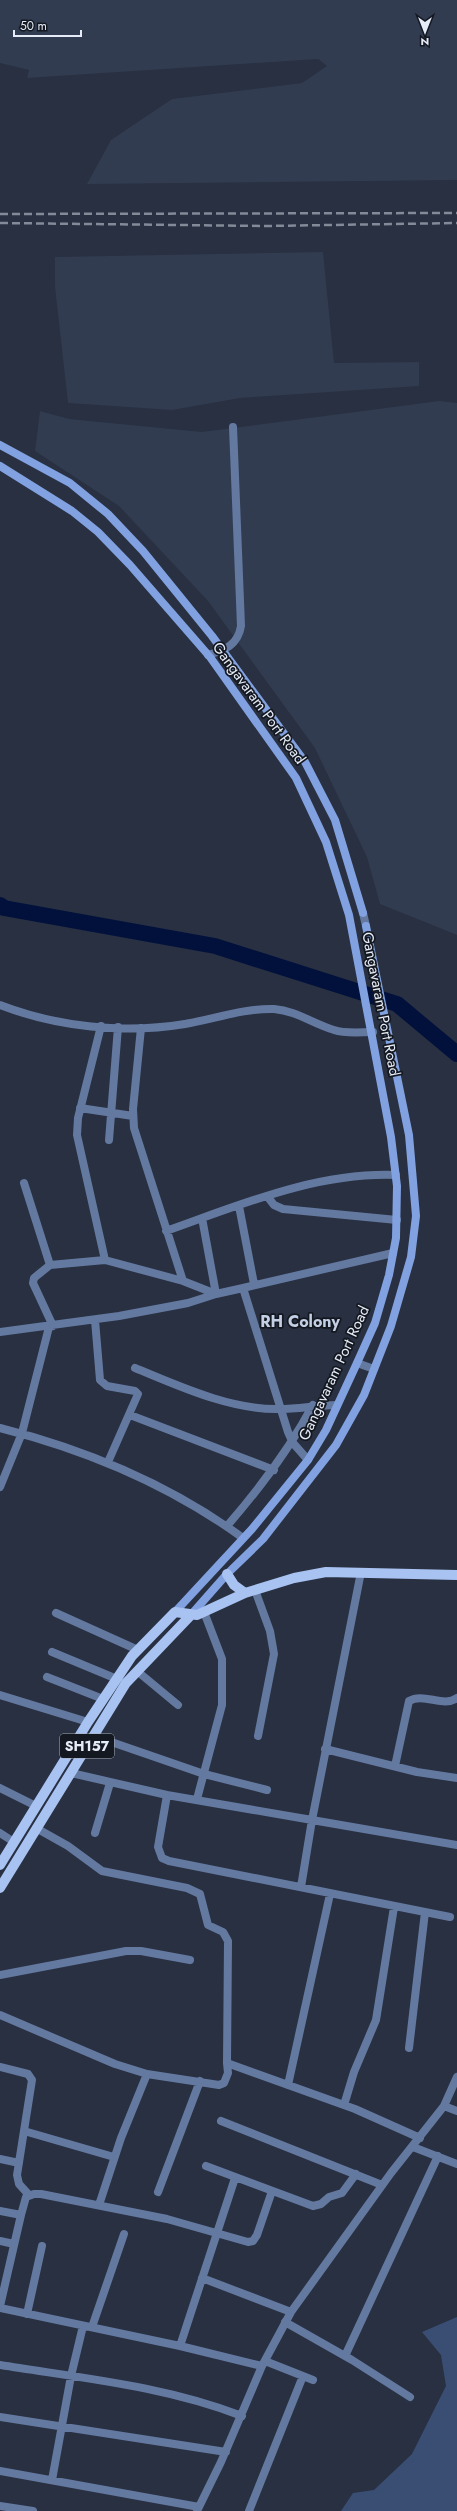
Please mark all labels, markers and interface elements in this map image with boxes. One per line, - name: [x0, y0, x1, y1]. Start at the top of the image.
- scale bar: [14, 12, 81, 38]
- north arrow: [405, 12, 445, 52]
- text: 50 m: [20, 17, 47, 35]
- text: N: [421, 34, 429, 50]
- street label: Gangavaram Port Road: [207, 637, 311, 769]
- street label: Gangavaram Port Road: [356, 930, 406, 1078]
- street label: Gangavaram Port Road: [293, 1302, 375, 1444]
- district label: RH Colony: [260, 1310, 340, 1333]
- road number: SH157: [60, 1734, 114, 1758]

